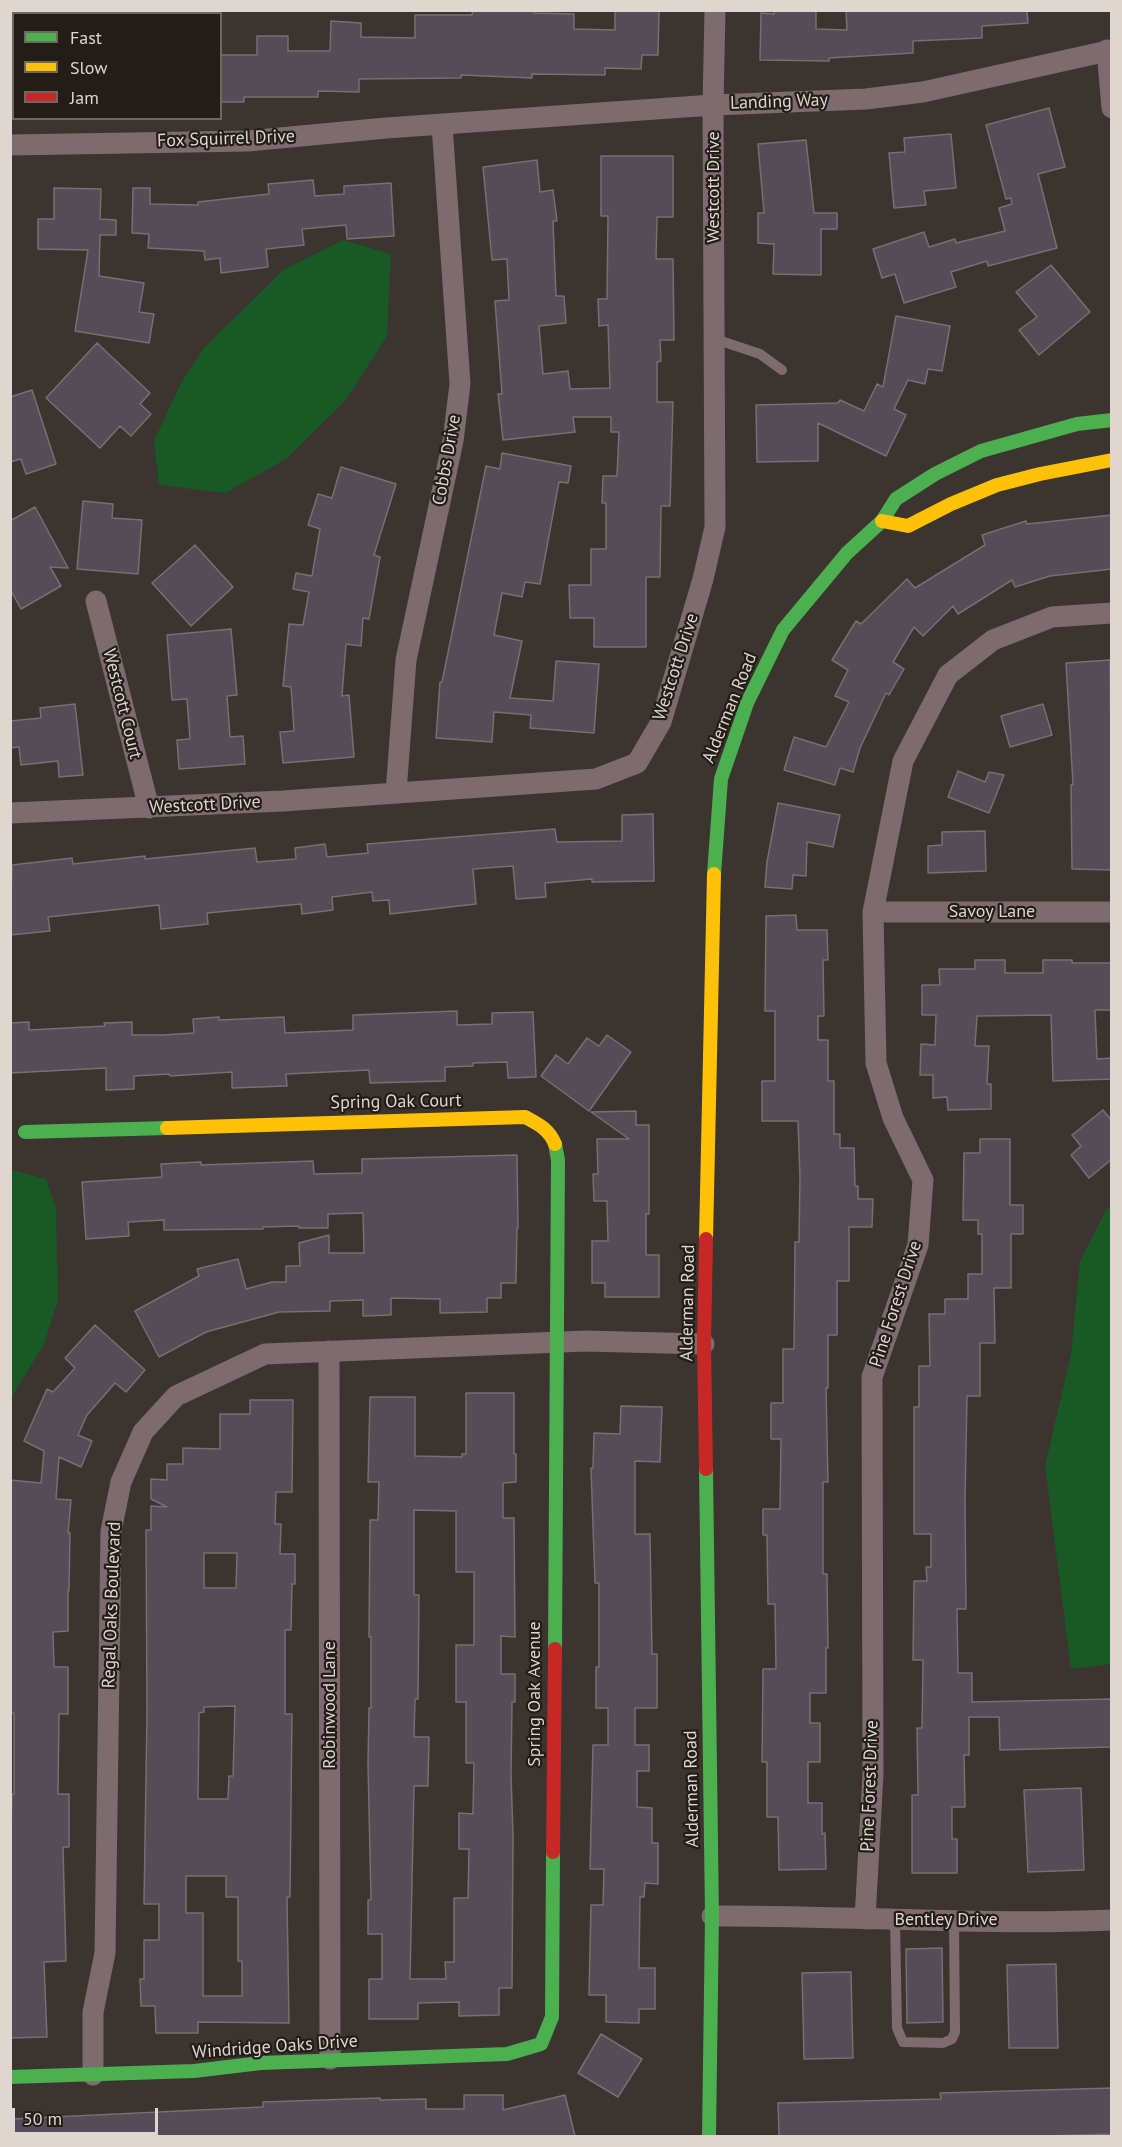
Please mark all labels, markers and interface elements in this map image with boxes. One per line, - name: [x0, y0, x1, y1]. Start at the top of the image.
- legend: [12, 12, 222, 120]
- text: Fast: [70, 26, 102, 49]
- text: Slow: [70, 56, 108, 79]
- text: Jam: [70, 86, 99, 109]
- street label: Landing Way: [730, 89, 828, 115]
- street label: Fox Squirrel Drive: [157, 126, 295, 152]
- street label: Westcott Drive: [703, 131, 725, 243]
- street label: Cobbs Drive: [428, 413, 466, 507]
- street label: Westcott Drive: [649, 611, 703, 723]
- street label: Westcott Court: [98, 647, 146, 761]
- street label: Alderman Road: [698, 650, 762, 766]
- street label: Westcott Drive: [149, 791, 261, 819]
- street label: Savoy Lane: [949, 901, 1035, 923]
- street label: Spring Oak Court: [330, 1090, 462, 1114]
- street label: Pine Forest Drive: [865, 1238, 927, 1370]
- street label: Alderman Road: [676, 1244, 700, 1362]
- street label: Regal Oaks Boulevard: [98, 1521, 126, 1689]
- street label: Spring Oak Avenue: [524, 1621, 546, 1767]
- street label: Robinwood Lane: [319, 1641, 341, 1769]
- street label: Pine Forest Drive: [857, 1720, 883, 1852]
- street label: Alderman Road: [680, 1730, 704, 1848]
- street label: Bentley Drive: [894, 1909, 998, 1931]
- street label: Windridge Oaks Drive: [191, 2030, 359, 2064]
- scale bar: [15, 2096, 160, 2134]
- text: 50 m: [23, 2107, 62, 2130]

